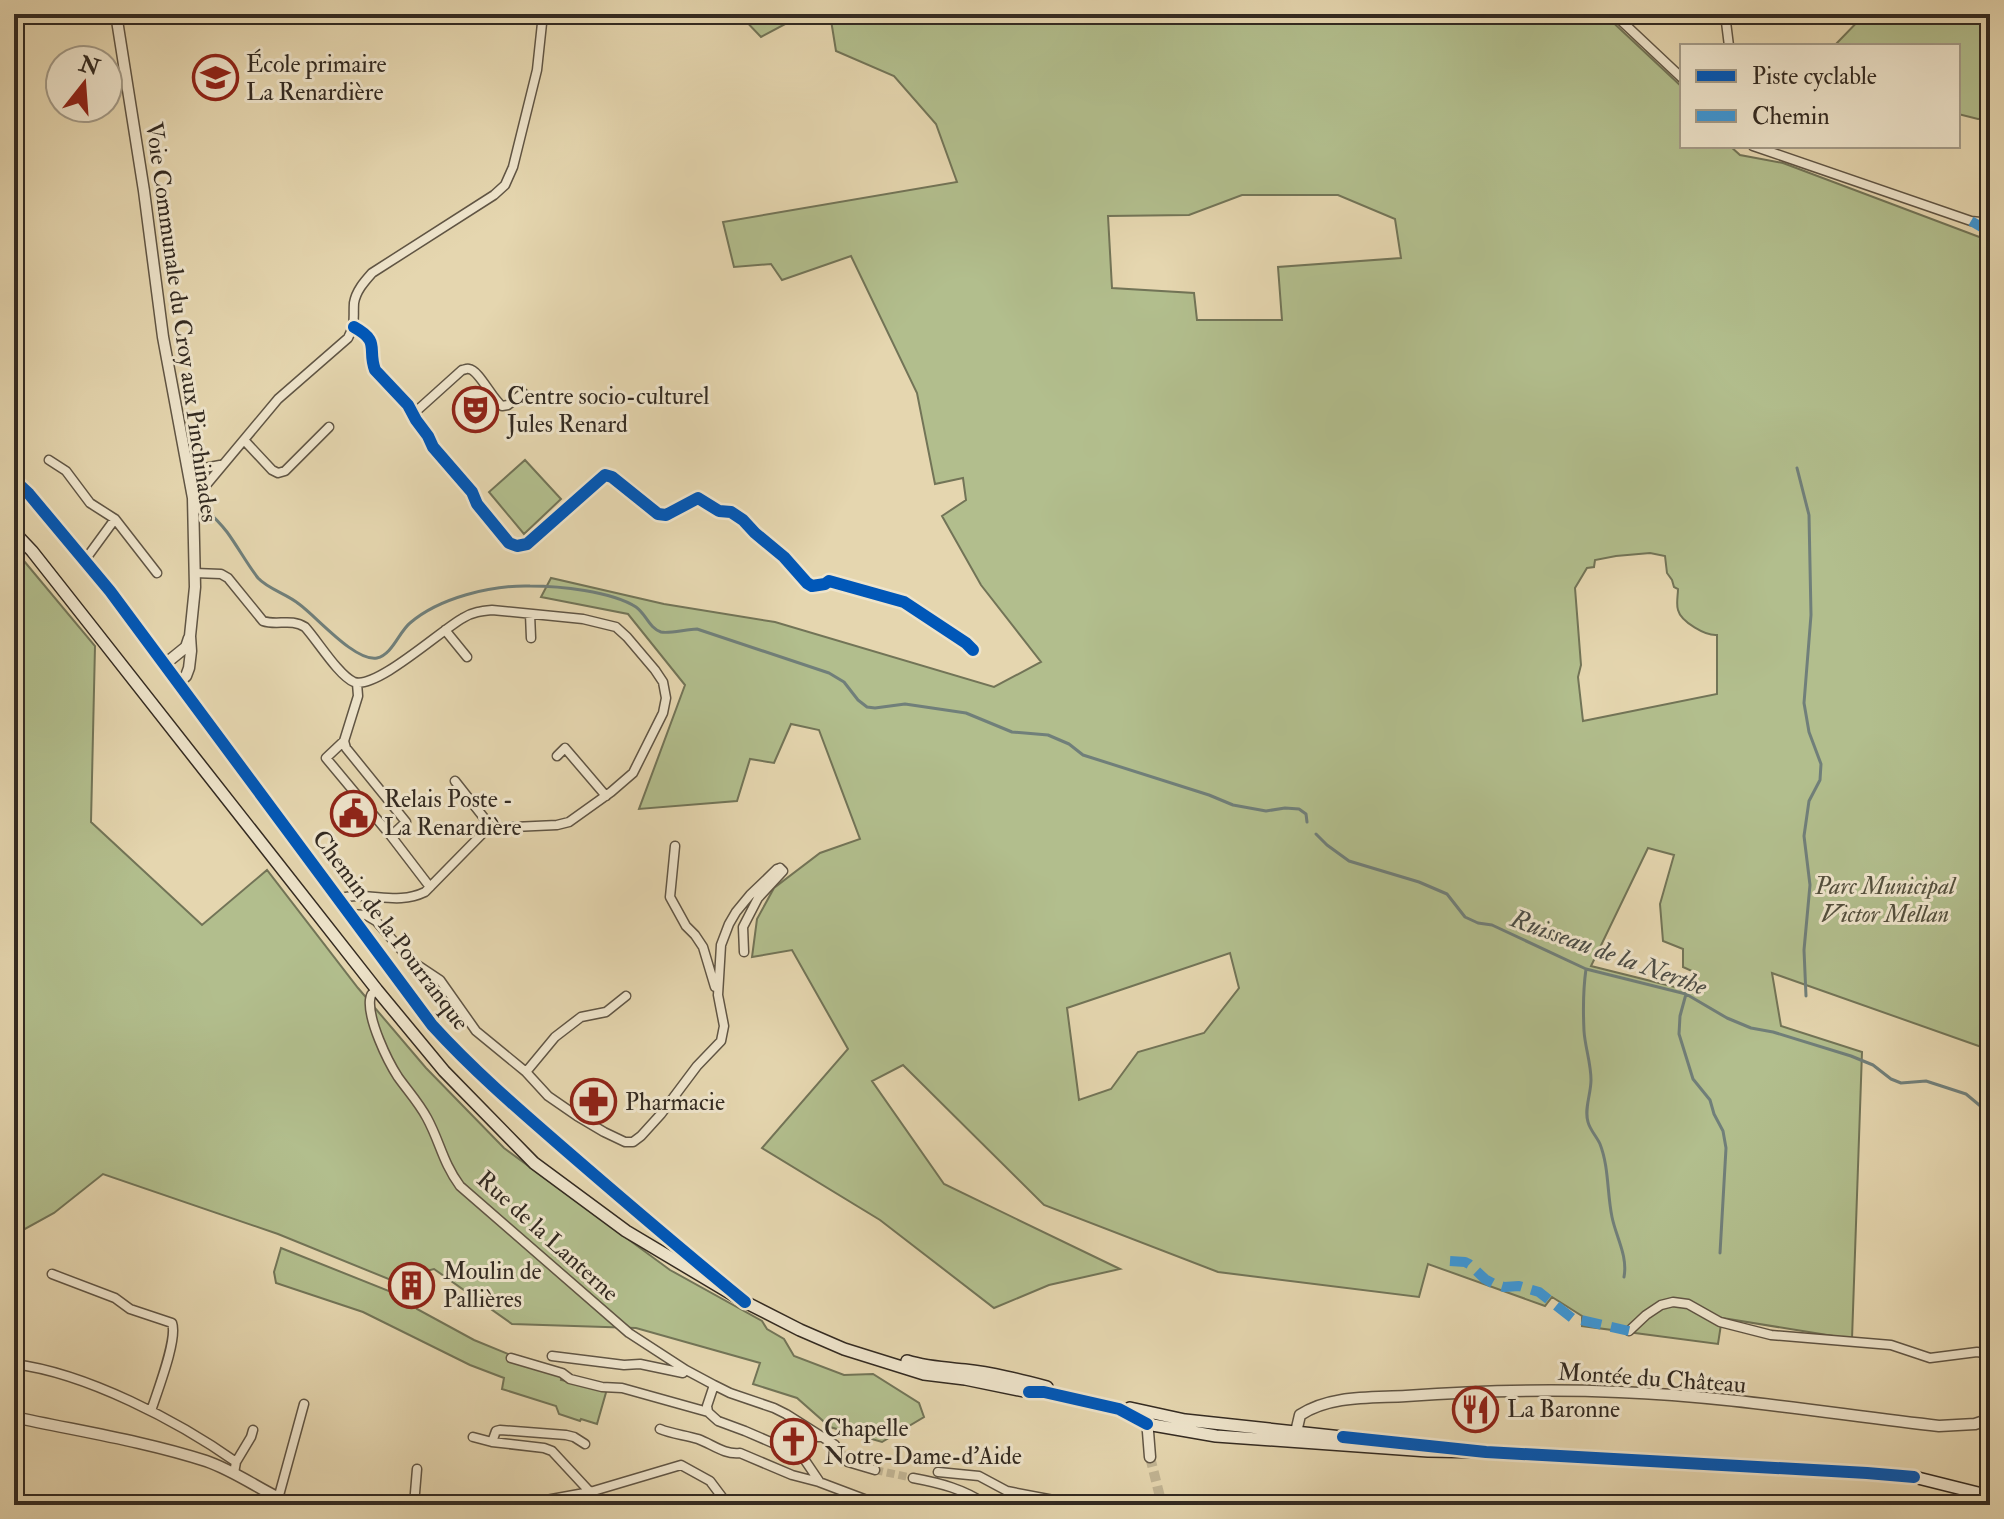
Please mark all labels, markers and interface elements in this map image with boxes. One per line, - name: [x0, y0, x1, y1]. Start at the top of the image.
- north arrow: [44, 44, 124, 124]
- legend: [1680, 44, 1960, 148]
- place label: École primaire La Renardière: [246, 48, 387, 108]
- text: N: [75, 49, 103, 82]
- school or university icon: École primaire La Renardière: [191, 54, 239, 102]
- text: Piste cyclable: [1752, 61, 1877, 92]
- text: Chemin: [1752, 101, 1830, 132]
- street label: Voie Communale du Croy aux Pinchinades: [138, 120, 225, 524]
- place label: Centre socio-culturel Jules Renard: [506, 381, 709, 440]
- theatre icon: Centre socio-culturel Jules Renard: [452, 386, 500, 434]
- place label: Relais Poste - La Renardière: [384, 784, 521, 843]
- public building icon: Relais Poste - La Renardière: [329, 789, 377, 837]
- street label: Chemin de la Pourranque: [305, 824, 476, 1037]
- park label: Parc Municipal Victor Mellan: [1814, 871, 1957, 930]
- water label: Ruisseau de la Nerthe: [1505, 902, 1711, 1003]
- pharmacy icon: Pharmacie: [570, 1078, 618, 1126]
- place label: Pharmacie: [625, 1087, 725, 1118]
- street label: Rue de la Lanterne: [470, 1164, 625, 1308]
- place label: Moulin de Pallières: [443, 1256, 542, 1315]
- building icon: Moulin de Pallières: [388, 1261, 436, 1309]
- street label: Montée du Château: [1557, 1356, 1747, 1401]
- restaurant icon: La Baronne: [1452, 1385, 1500, 1433]
- place label: La Baronne: [1507, 1394, 1620, 1425]
- place label: Chapelle Notre-Dame-d'Aide: [824, 1413, 1022, 1472]
- church icon: Chapelle Notre-Dame-d'Aide: [769, 1418, 817, 1466]

